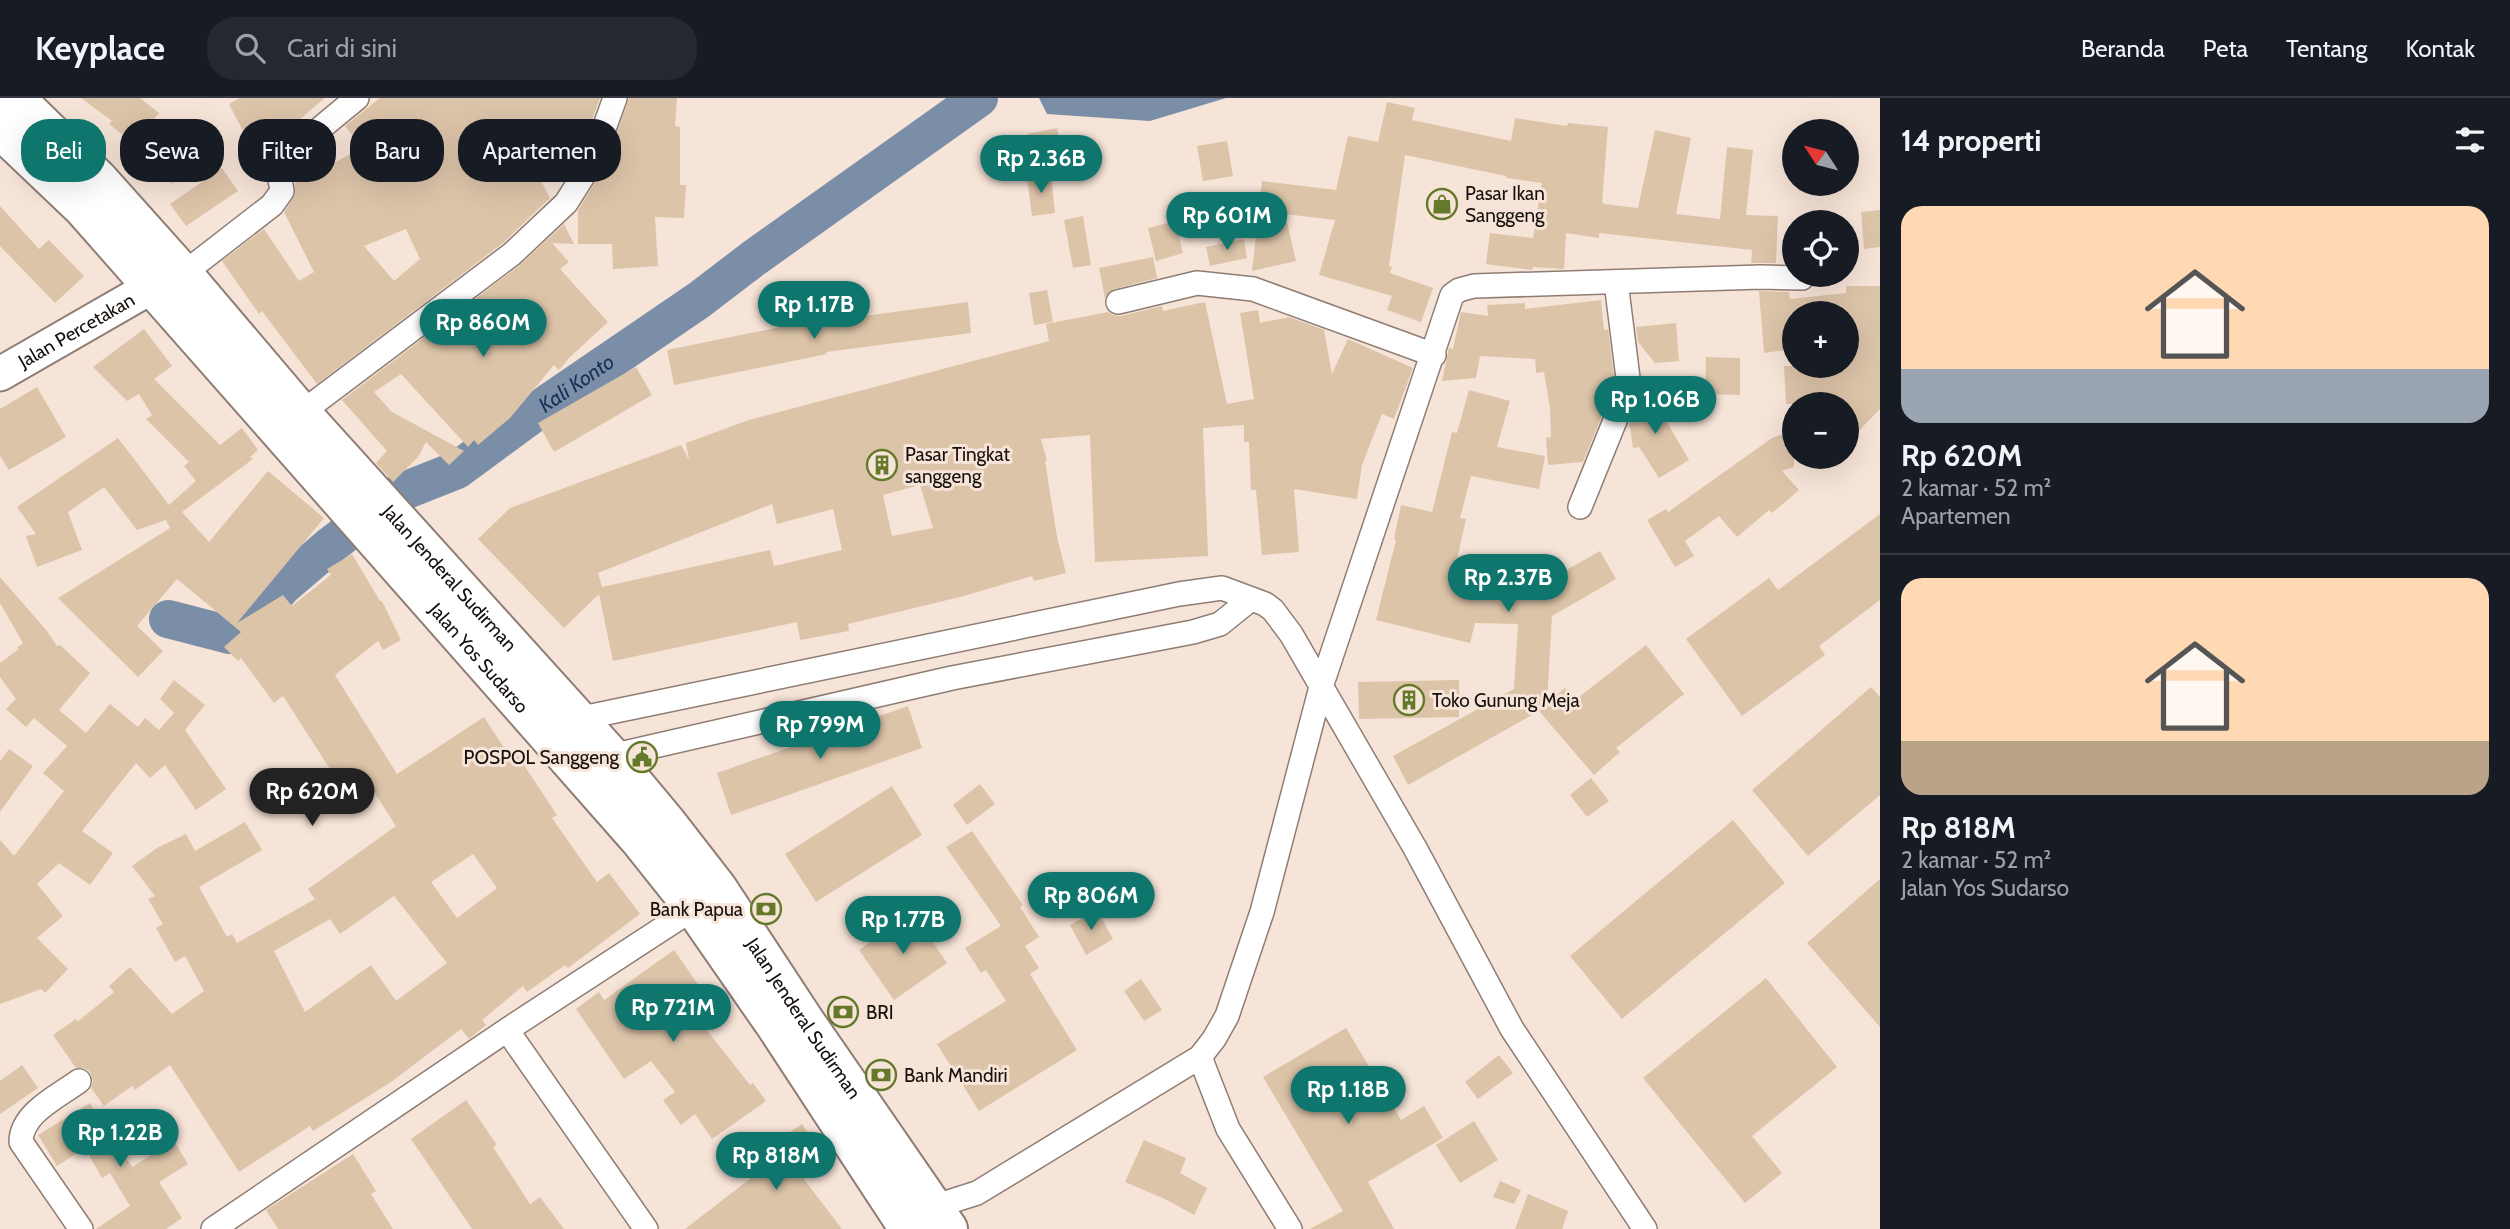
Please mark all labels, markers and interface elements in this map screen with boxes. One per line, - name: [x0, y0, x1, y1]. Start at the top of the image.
- search box: [207, 17, 697, 80]
- text: Keyplace: [35, 28, 165, 68]
- icon: search: [231, 29, 269, 67]
- text: Cari di sini: [287, 32, 397, 64]
- text: Beranda: [2081, 34, 2165, 63]
- text: Peta: [2203, 34, 2248, 63]
- text: Tentang: [2286, 34, 2367, 63]
- text: Kontak: [2405, 34, 2475, 63]
- chip: Beli: [21, 119, 106, 182]
- chip: Sewa: [120, 119, 224, 182]
- chip: Filter: [238, 119, 336, 182]
- chip: Baru: [350, 119, 444, 182]
- chip: Apartemen: [458, 119, 621, 182]
- north arrow: [1782, 119, 1858, 196]
- map controls: [1782, 119, 1859, 469]
- icon: filters: [2451, 121, 2489, 159]
- text: 14 properti: [1901, 122, 2041, 159]
- pin: Rp 2.36B: [969, 136, 1113, 195]
- text: Rp 2.36B: [996, 144, 1086, 172]
- place label: Pasar Ikan Sanggeng: [1465, 182, 1545, 227]
- shop icon: Pasar Ikan Sanggeng: [1425, 187, 1459, 221]
- pin: Rp 601M: [1162, 192, 1292, 252]
- text: Rp 601M: [1182, 201, 1272, 229]
- button: locate: [1782, 210, 1859, 287]
- icon: home: [2132, 251, 2258, 377]
- pin: Rp 1.17B: [742, 282, 886, 341]
- street label: Jalan Percetakan: [13, 288, 139, 374]
- text: Rp 1.17B: [774, 290, 854, 318]
- pin: Rp 860M: [418, 300, 548, 359]
- button: +: [1782, 301, 1859, 378]
- text: Rp 860M: [436, 308, 530, 336]
- water label: Kali Konto: [534, 349, 619, 418]
- pin: Rp 1.06B: [1583, 376, 1727, 436]
- text: Rp 1.06B: [1610, 385, 1700, 413]
- button: −: [1782, 392, 1859, 469]
- text: Rp 620M: [1901, 437, 2022, 474]
- place label: Pasar Tingkat sanggeng: [905, 443, 1010, 488]
- building icon: Pasar Tingkat sanggeng: [865, 448, 899, 482]
- text: 2 kamar · 52 m²: [1901, 474, 2051, 502]
- street label: Jalan Jenderal Sudirman: [377, 500, 522, 656]
- text: Apartemen: [1901, 502, 2011, 530]
- pin: Rp 2.37B: [1436, 554, 1580, 614]
- text: Rp 2.37B: [1464, 563, 1552, 591]
- street label: Jalan Yos Sudarso: [424, 598, 533, 718]
- icon: home: [2132, 623, 2258, 749]
- building icon: Toko Gunung Meja: [1392, 683, 1426, 717]
- place label: Toko Gunung Meja: [1432, 689, 1580, 712]
- pin: Rp 799M: [755, 702, 885, 761]
- text: Rp 799M: [775, 710, 865, 738]
- public building icon: POSPOL Sanggeng: [625, 740, 659, 774]
- place label: POSPOL Sanggeng: [464, 746, 620, 769]
- pin: Rp 620M: [247, 768, 377, 828]
- text: Rp 620M: [265, 777, 359, 805]
- text: Rp 818M: [1901, 809, 2016, 846]
- text: 2 kamar · 52 m²: [1901, 846, 2051, 874]
- pin: Rp 806M: [1026, 872, 1156, 932]
- text: Jalan Yos Sudarso: [1901, 874, 2069, 902]
- text: Rp 806M: [1044, 881, 1138, 909]
- bank icon: Bank Papua: [749, 892, 783, 926]
- pin: Rp 1.77B: [831, 896, 975, 956]
- place label: Bank Papua: [650, 898, 743, 921]
- text: Rp 1.77B: [861, 905, 945, 933]
- street label: Jalan Jenderal Sudirman: [741, 933, 866, 1103]
- pin: Rp 721M: [608, 984, 738, 1044]
- text: Rp 721M: [631, 993, 715, 1021]
- bank icon: BRI: [826, 995, 860, 1029]
- place label: BRI: [866, 1001, 894, 1024]
- bank icon: Bank Mandiri: [864, 1058, 898, 1092]
- place label: Bank Mandiri: [904, 1064, 1008, 1087]
- pin: Rp 1.18B: [1276, 1066, 1420, 1126]
- text: Rp 1.18B: [1307, 1075, 1389, 1103]
- pin: Rp 1.22B: [48, 1110, 192, 1169]
- text: Rp 1.22B: [78, 1118, 162, 1146]
- pin: Rp 818M: [711, 1132, 841, 1192]
- text: Rp 818M: [732, 1141, 820, 1169]

